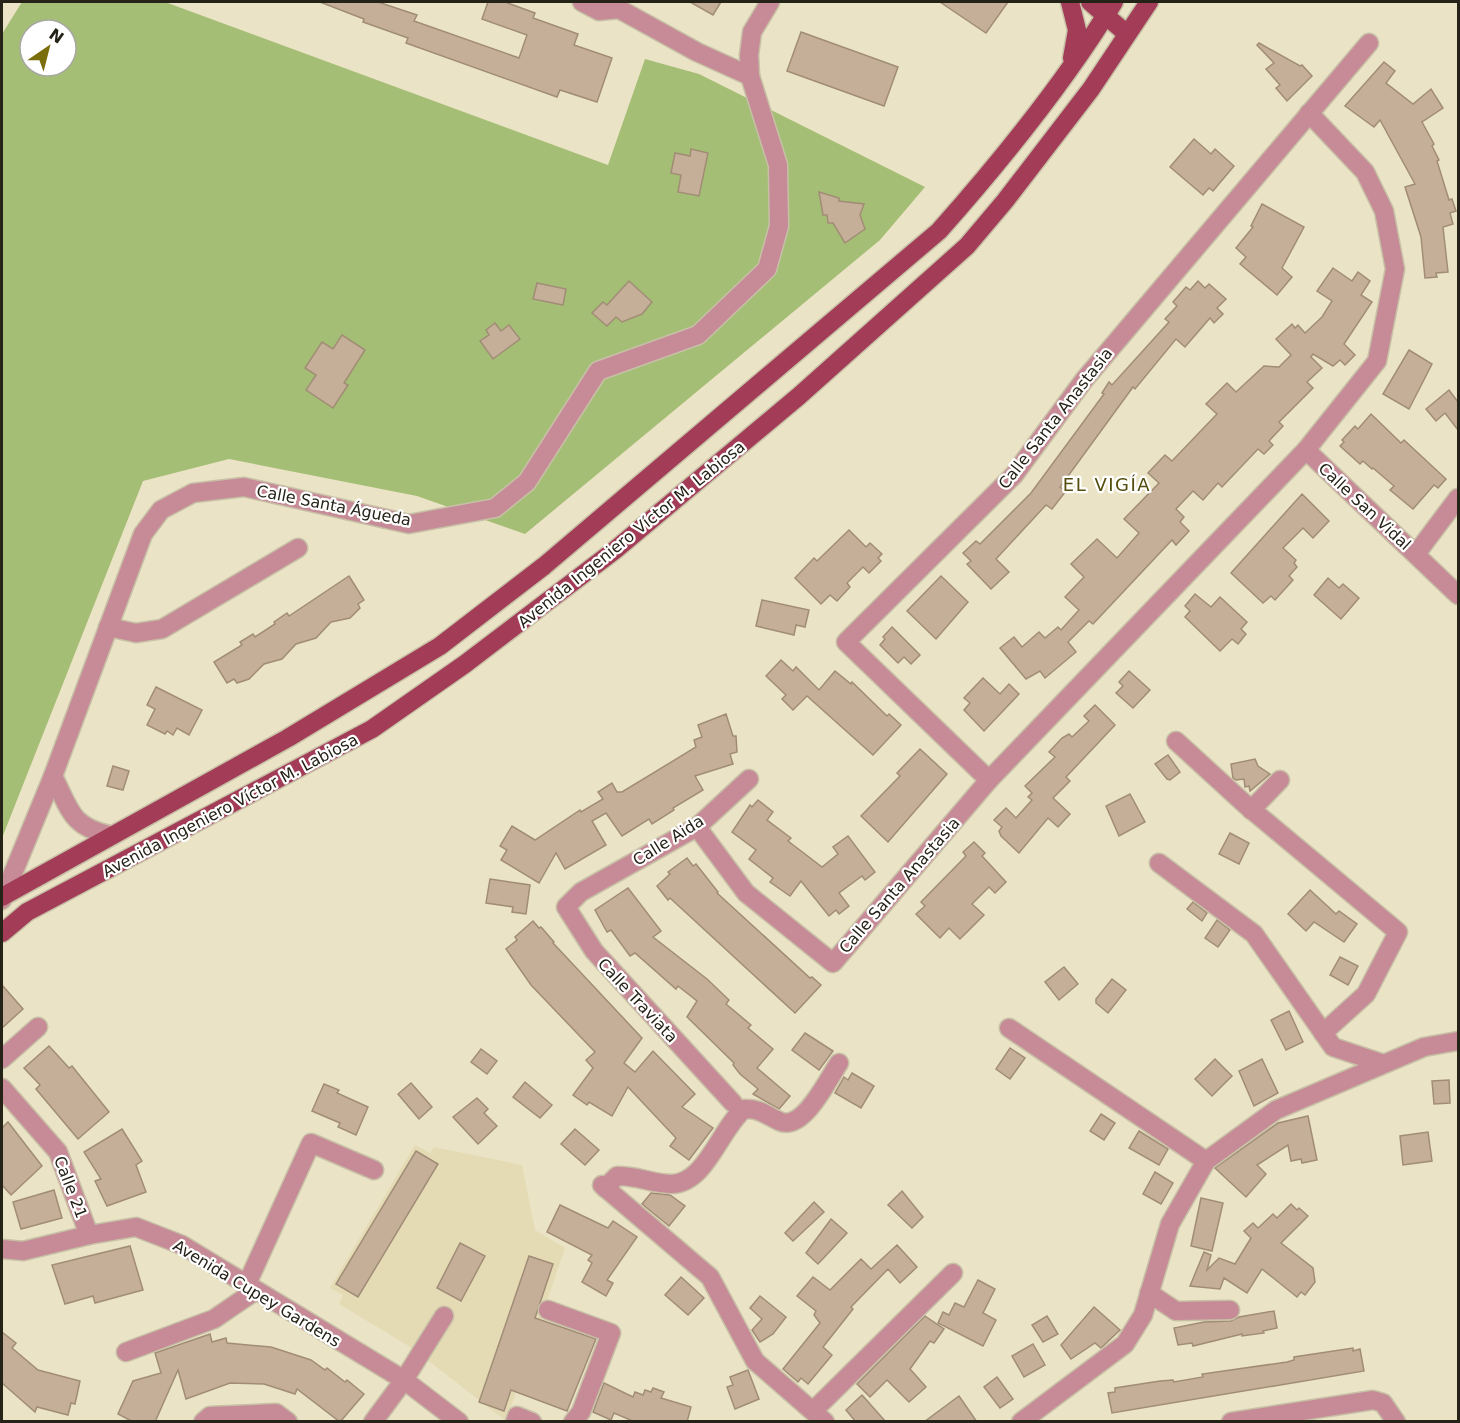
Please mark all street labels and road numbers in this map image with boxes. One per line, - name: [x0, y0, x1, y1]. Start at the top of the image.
- street label: Calle Santa Anastasia: [994, 344, 1116, 493]
- street label: Avenida Ingeniero Víctor M. Labiosa: [514, 437, 749, 632]
- street label: Calle San Vidal: [1315, 459, 1415, 554]
- street label: Calle Santa Águeda: [255, 481, 413, 530]
- street label: Avenida Ingeniero Víctor M. Labiosa: [99, 730, 361, 881]
- street label: Calle Aida: [629, 811, 707, 870]
- street label: Calle Santa Anastasia: [835, 813, 964, 957]
- street label: Calle Traviata: [594, 954, 682, 1046]
- street label: Calle 21: [50, 1153, 91, 1221]
- street label: Avenida Cupey Gardens: [170, 1236, 344, 1351]

